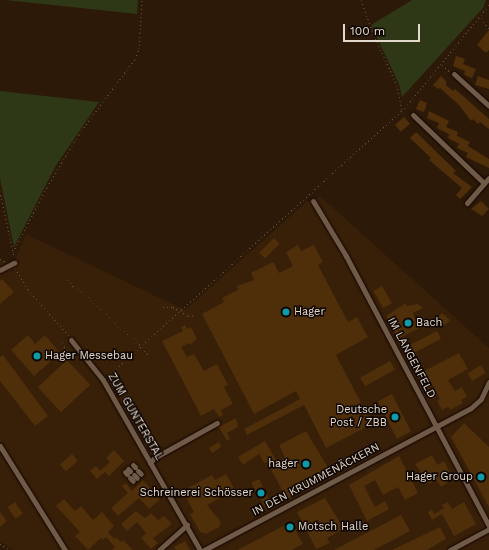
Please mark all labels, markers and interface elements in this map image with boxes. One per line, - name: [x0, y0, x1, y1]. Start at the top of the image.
- scale bar: [345, 16, 422, 42]
- text: 100 m: [350, 24, 385, 38]
- place label: Hager: [294, 305, 325, 319]
- marker: Hager: [281, 307, 291, 317]
- street label: IM LANGENFELD: [384, 315, 438, 401]
- place label: Bach: [416, 316, 442, 330]
- marker: Bach: [403, 318, 413, 328]
- place label: Hager Messebau: [45, 349, 133, 363]
- marker: Hager Messebau: [32, 351, 42, 361]
- street label: ZUM GUNTERSTAL: [105, 371, 165, 463]
- place label: Deutsche Post / ZBB: [330, 404, 387, 430]
- marker: Deutsche Post / ZBB: [390, 412, 400, 422]
- street label: IN DEN KRUMMENÄCKERN: [250, 441, 382, 519]
- place label: hager: [268, 457, 298, 471]
- marker: hager: [301, 459, 311, 469]
- place label: Hager Group: [406, 470, 473, 484]
- marker: Hager Group: [476, 472, 486, 482]
- place label: Schreinerei Schösser: [140, 486, 253, 500]
- marker: Schreinerei Schösser: [256, 488, 266, 498]
- place label: Motsch Halle: [298, 520, 368, 534]
- marker: Motsch Halle: [285, 522, 295, 532]

